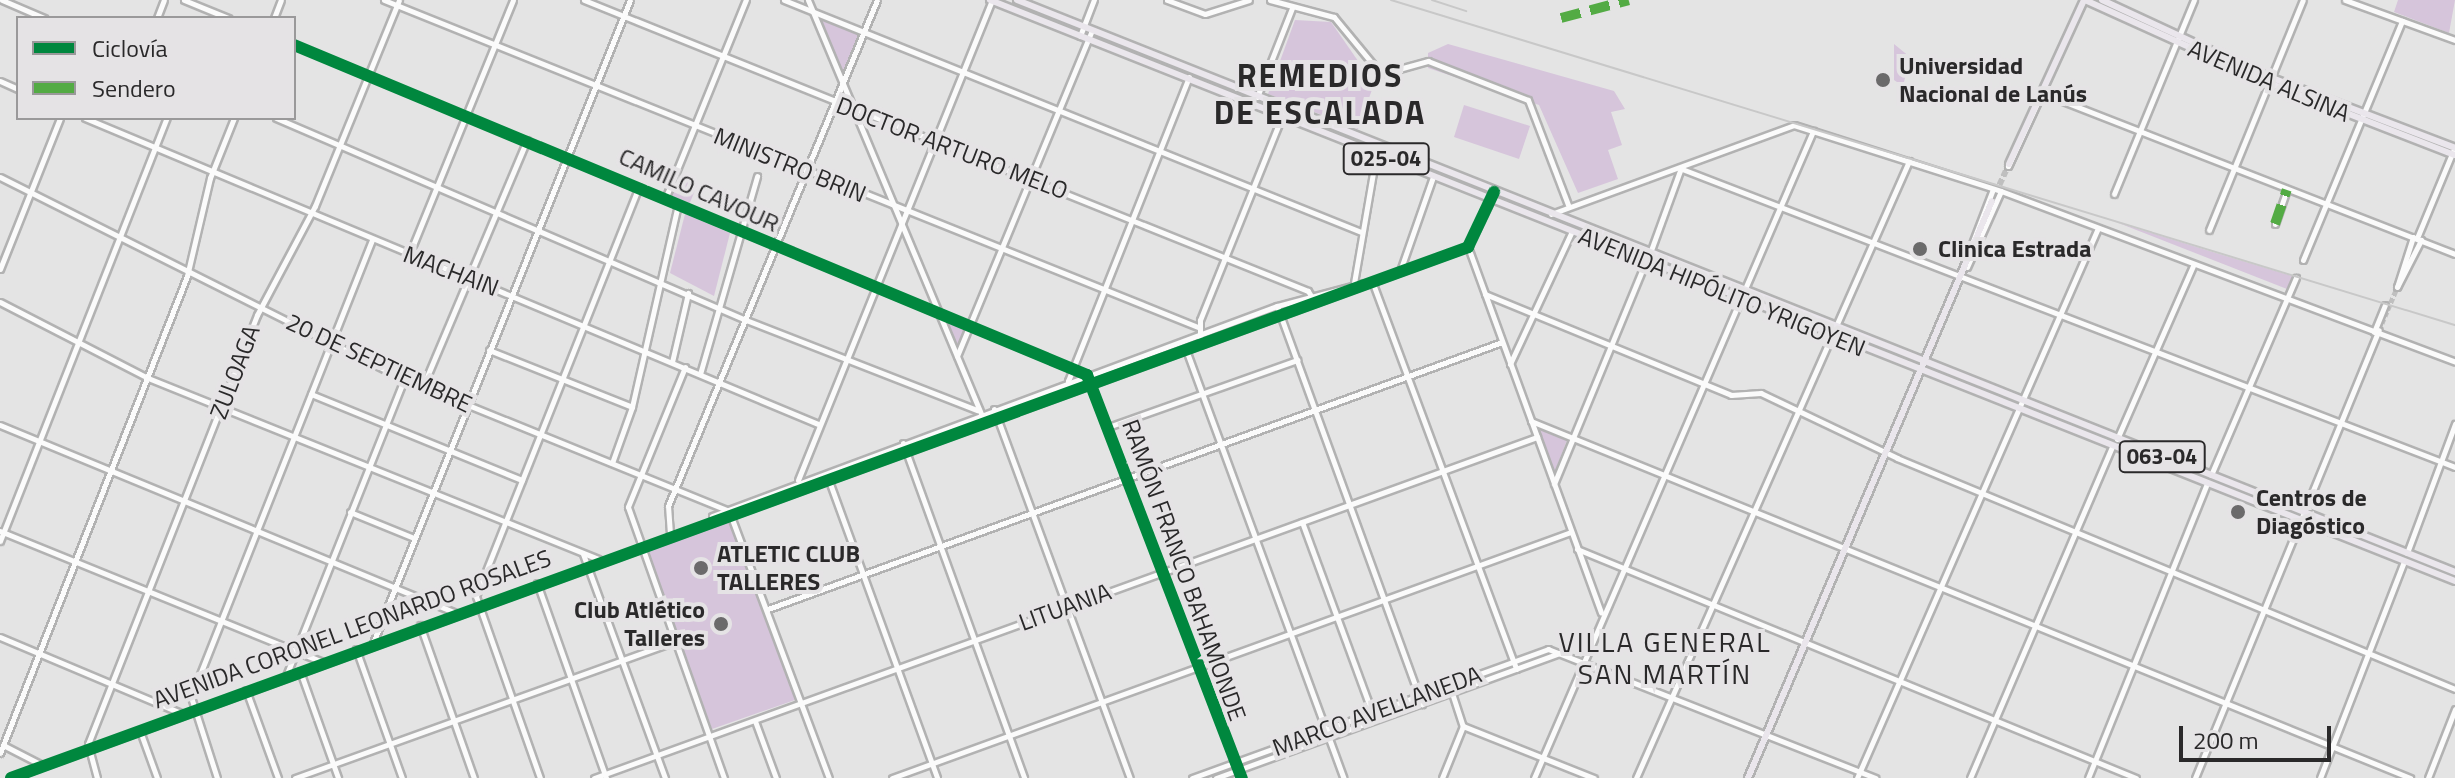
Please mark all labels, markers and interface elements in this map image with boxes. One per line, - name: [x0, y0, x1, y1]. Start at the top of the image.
- legend: [16, 16, 296, 120]
- text: Ciclovía: [92, 30, 168, 66]
- street label: AVENIDA ALSINA: [2184, 34, 2354, 128]
- place label: Universidad Nacional de Lanús: [1899, 52, 2087, 108]
- district label: REMEDIOS DE ESCALADA: [1214, 57, 1426, 132]
- text: Sendero: [92, 70, 176, 106]
- marker: Universidad Nacional de Lanús: [1874, 71, 1892, 89]
- street label: DOCTOR ARTURO MELO: [832, 91, 1072, 205]
- street label: MINISTRO BRIN: [710, 121, 870, 209]
- road number: 025-04: [1342, 141, 1430, 177]
- street label: CAMILO CAVOUR: [615, 142, 783, 238]
- street label: AVENIDA HIPÓLITO YRIGOYEN: [1575, 221, 1869, 363]
- place label: Clinica Estrada: [1938, 235, 2091, 263]
- marker: Clinica Estrada: [1909, 238, 1931, 260]
- street label: MACHAIN: [399, 240, 503, 302]
- street label: 20 DE SEPTIEMBRE: [282, 307, 476, 419]
- street label: ZULOAGA: [204, 321, 266, 423]
- street label: RAMÓN FRANCO BAHAMONDE: [1116, 415, 1252, 725]
- road number: 063-04: [2118, 439, 2206, 475]
- place label: Centros de Diagóstico: [2256, 484, 2367, 540]
- marker: Centros de Diagóstico: [2227, 501, 2249, 523]
- place label: ATLETIC CLUB TALLERES: [717, 540, 860, 596]
- street label: AVENIDA CORONEL LEONARDO ROSALES: [149, 543, 555, 715]
- marker: ATLETIC CLUB TALLERES: [692, 559, 710, 577]
- street label: LITUANIA: [1015, 577, 1115, 637]
- place label: Club Atlético Talleres: [574, 596, 705, 652]
- marker: Club Atlético Talleres: [712, 615, 730, 633]
- district label: VILLA GENERAL SAN MARTÍN: [1558, 625, 1772, 691]
- street label: MARCO AVELLANEDA: [1269, 660, 1485, 762]
- scale bar: [2183, 710, 2335, 760]
- text: 200 m: [2193, 722, 2259, 758]

